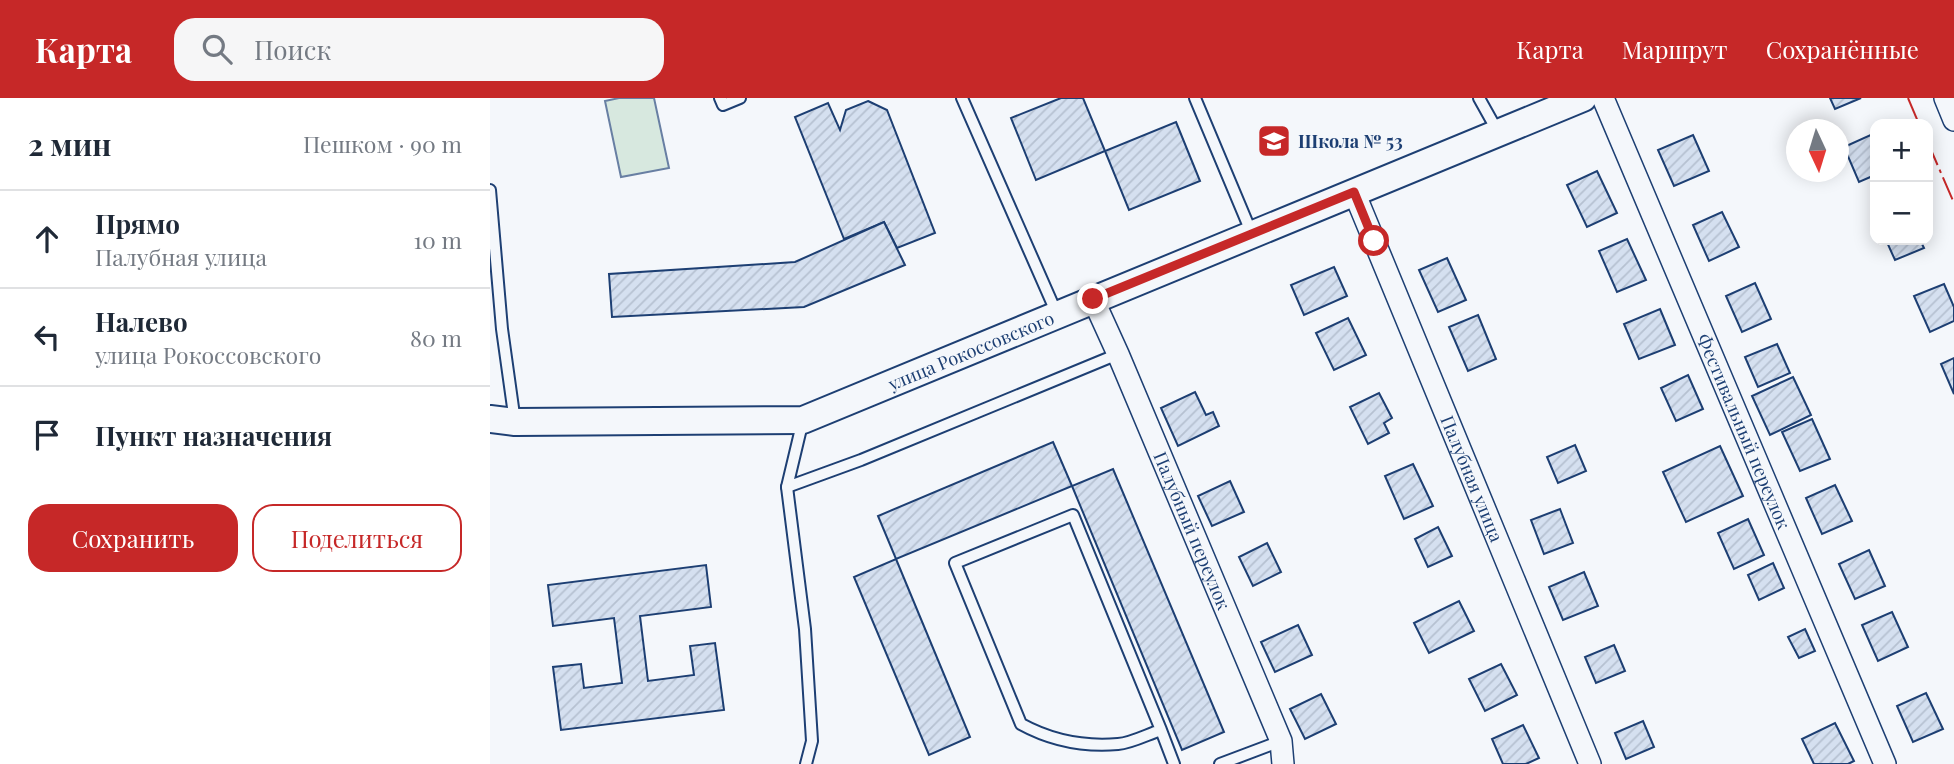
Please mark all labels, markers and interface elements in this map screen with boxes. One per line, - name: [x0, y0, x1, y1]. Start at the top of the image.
- search box: [174, 18, 664, 81]
- text: Карта: [35, 27, 132, 71]
- icon: search: [198, 30, 236, 68]
- text: Поиск: [254, 32, 331, 67]
- text: Карта: [1516, 33, 1584, 65]
- text: Маршрут: [1622, 33, 1728, 65]
- text: Сохранённые: [1766, 33, 1919, 65]
- north arrow: [1786, 119, 1849, 182]
- map controls: [1870, 119, 1933, 245]
- button: +: [1870, 119, 1933, 182]
- school or university icon: Школа № 53: [1255, 122, 1293, 160]
- text: 2 мин: [28, 124, 111, 164]
- text: Пешком · 90 m: [303, 128, 462, 159]
- place label: Школа № 53: [1298, 129, 1403, 153]
- button: −: [1870, 182, 1933, 245]
- text: Прямо: [95, 206, 180, 241]
- icon: ahead: [28, 220, 66, 258]
- text: 10 m: [414, 224, 462, 255]
- route start: [1358, 225, 1389, 256]
- text: Палубная улица: [95, 241, 267, 272]
- route end: [1077, 283, 1108, 314]
- text: Налево: [95, 304, 188, 339]
- street label: улица Рокоссовского: [884, 306, 1058, 396]
- icon: left: [28, 318, 66, 356]
- text: 80 m: [410, 322, 462, 353]
- street label: Фестивальный переулок: [1692, 330, 1796, 533]
- text: улица Рокоссовского: [95, 339, 321, 370]
- street label: Палубная улица: [1435, 412, 1509, 545]
- icon: arrive: [28, 416, 66, 454]
- text: Пункт назначения: [95, 418, 332, 453]
- street label: Палубный переулок: [1148, 448, 1236, 613]
- button: Сохранить: [28, 504, 238, 572]
- button: Поделиться: [252, 504, 462, 572]

